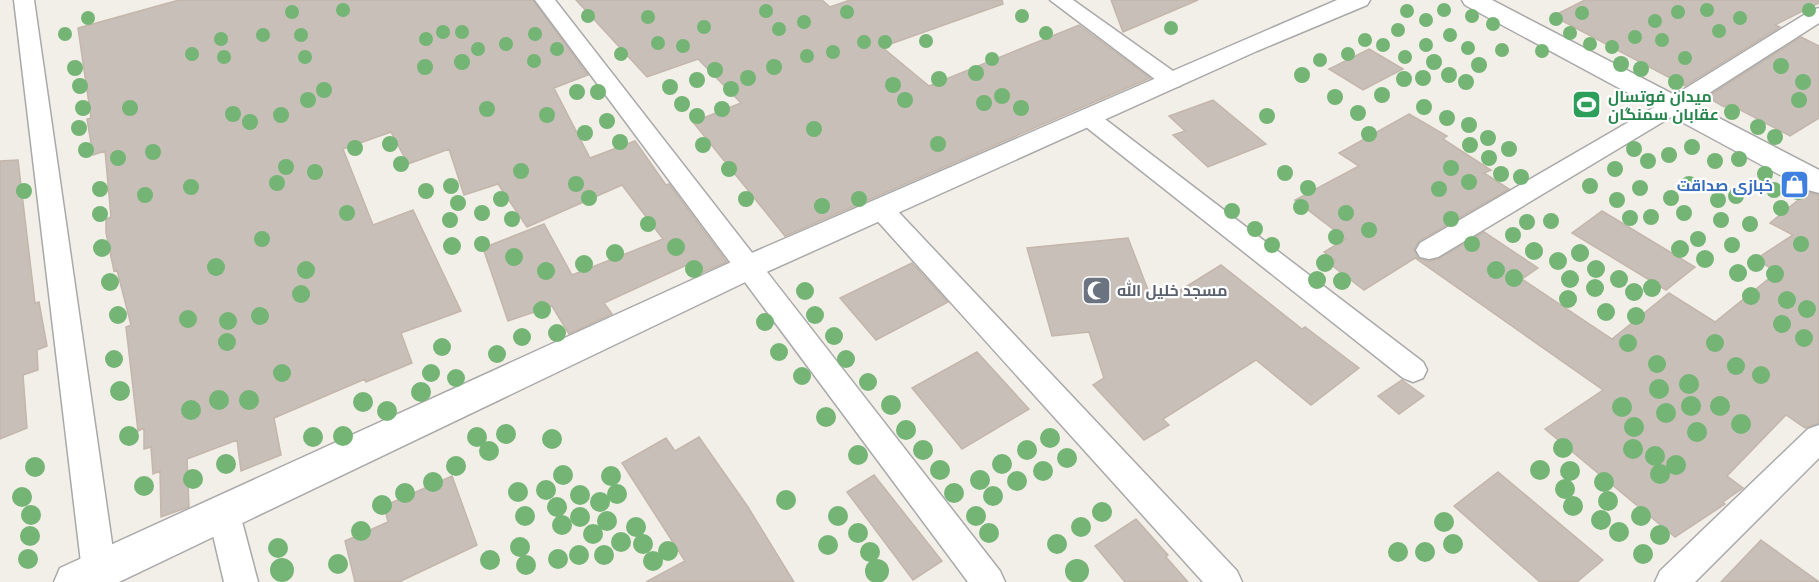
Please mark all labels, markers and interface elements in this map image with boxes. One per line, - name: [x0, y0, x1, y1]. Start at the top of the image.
- place label: میدان فوتسال عقابان سمنگان: [1608, 85, 1719, 125]
- sports icon: میدان فوتسال عقابان سمنگان: [1571, 89, 1603, 121]
- shop icon: خبازی صداقت: [1778, 169, 1810, 201]
- place label: خبازی صداقت: [1677, 174, 1773, 196]
- mosque icon: مسجد خلیل الله: [1080, 274, 1112, 306]
- place label: مسجد خلیل الله: [1117, 279, 1227, 301]

